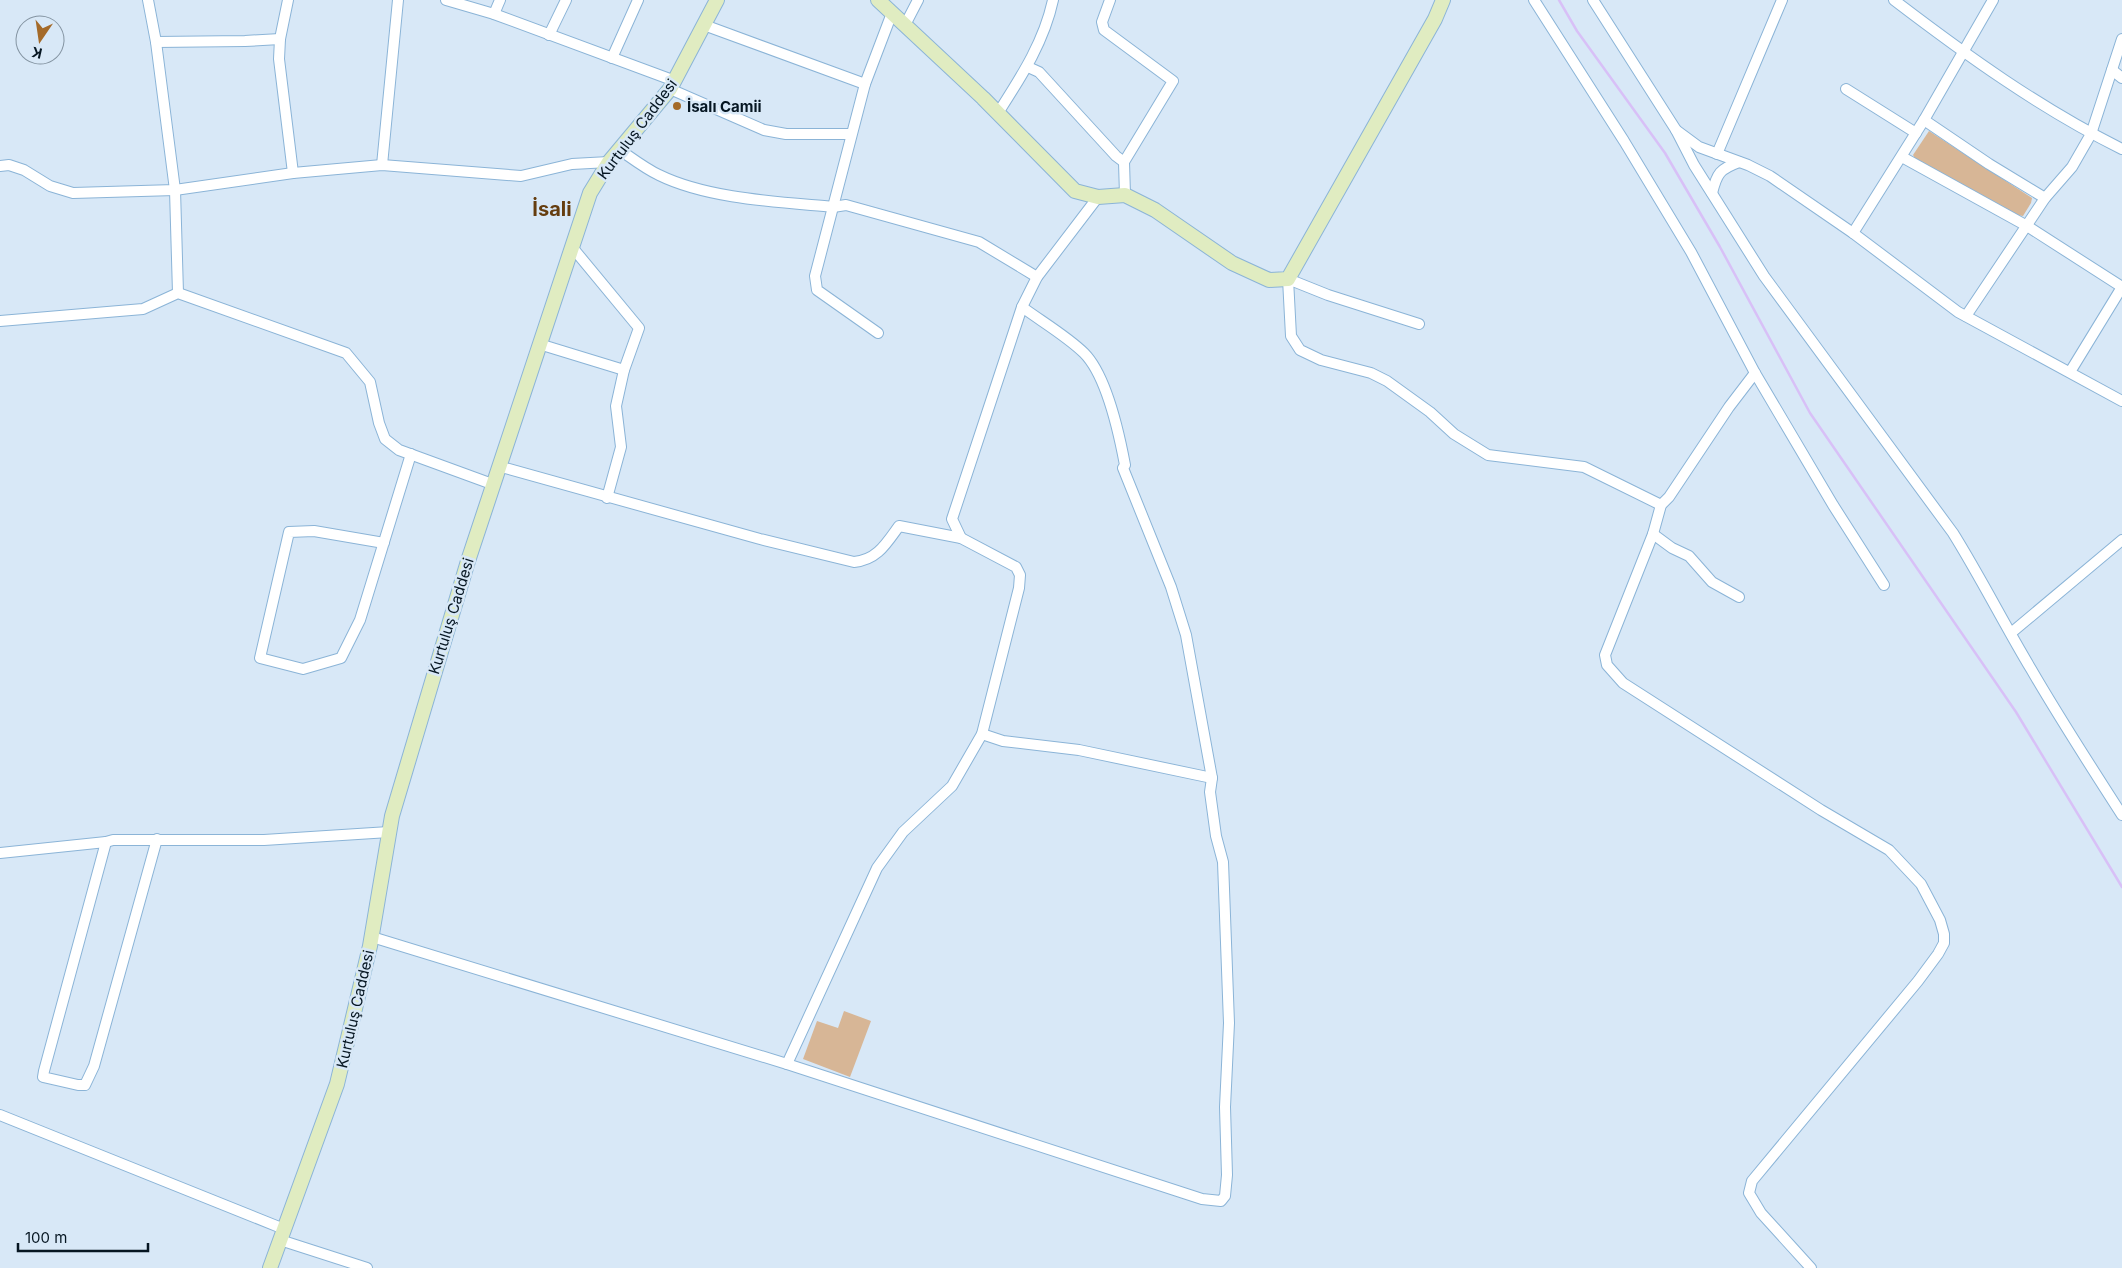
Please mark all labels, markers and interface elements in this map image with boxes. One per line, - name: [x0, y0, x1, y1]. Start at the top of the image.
- north arrow: [15, 15, 65, 65]
- text: K: [30, 44, 44, 63]
- street label: Kurtuluş Caddesi: [593, 75, 681, 183]
- place label: İsalı Camii: [687, 97, 762, 116]
- marker: İsalı Camii: [671, 100, 683, 112]
- district label: İsali: [532, 197, 572, 221]
- street label: Kurtuluş Caddesi: [424, 555, 478, 677]
- street label: Kurtuluş Caddesi: [332, 948, 378, 1070]
- scale bar: [18, 1220, 148, 1252]
- text: 100 m: [25, 1228, 67, 1247]

